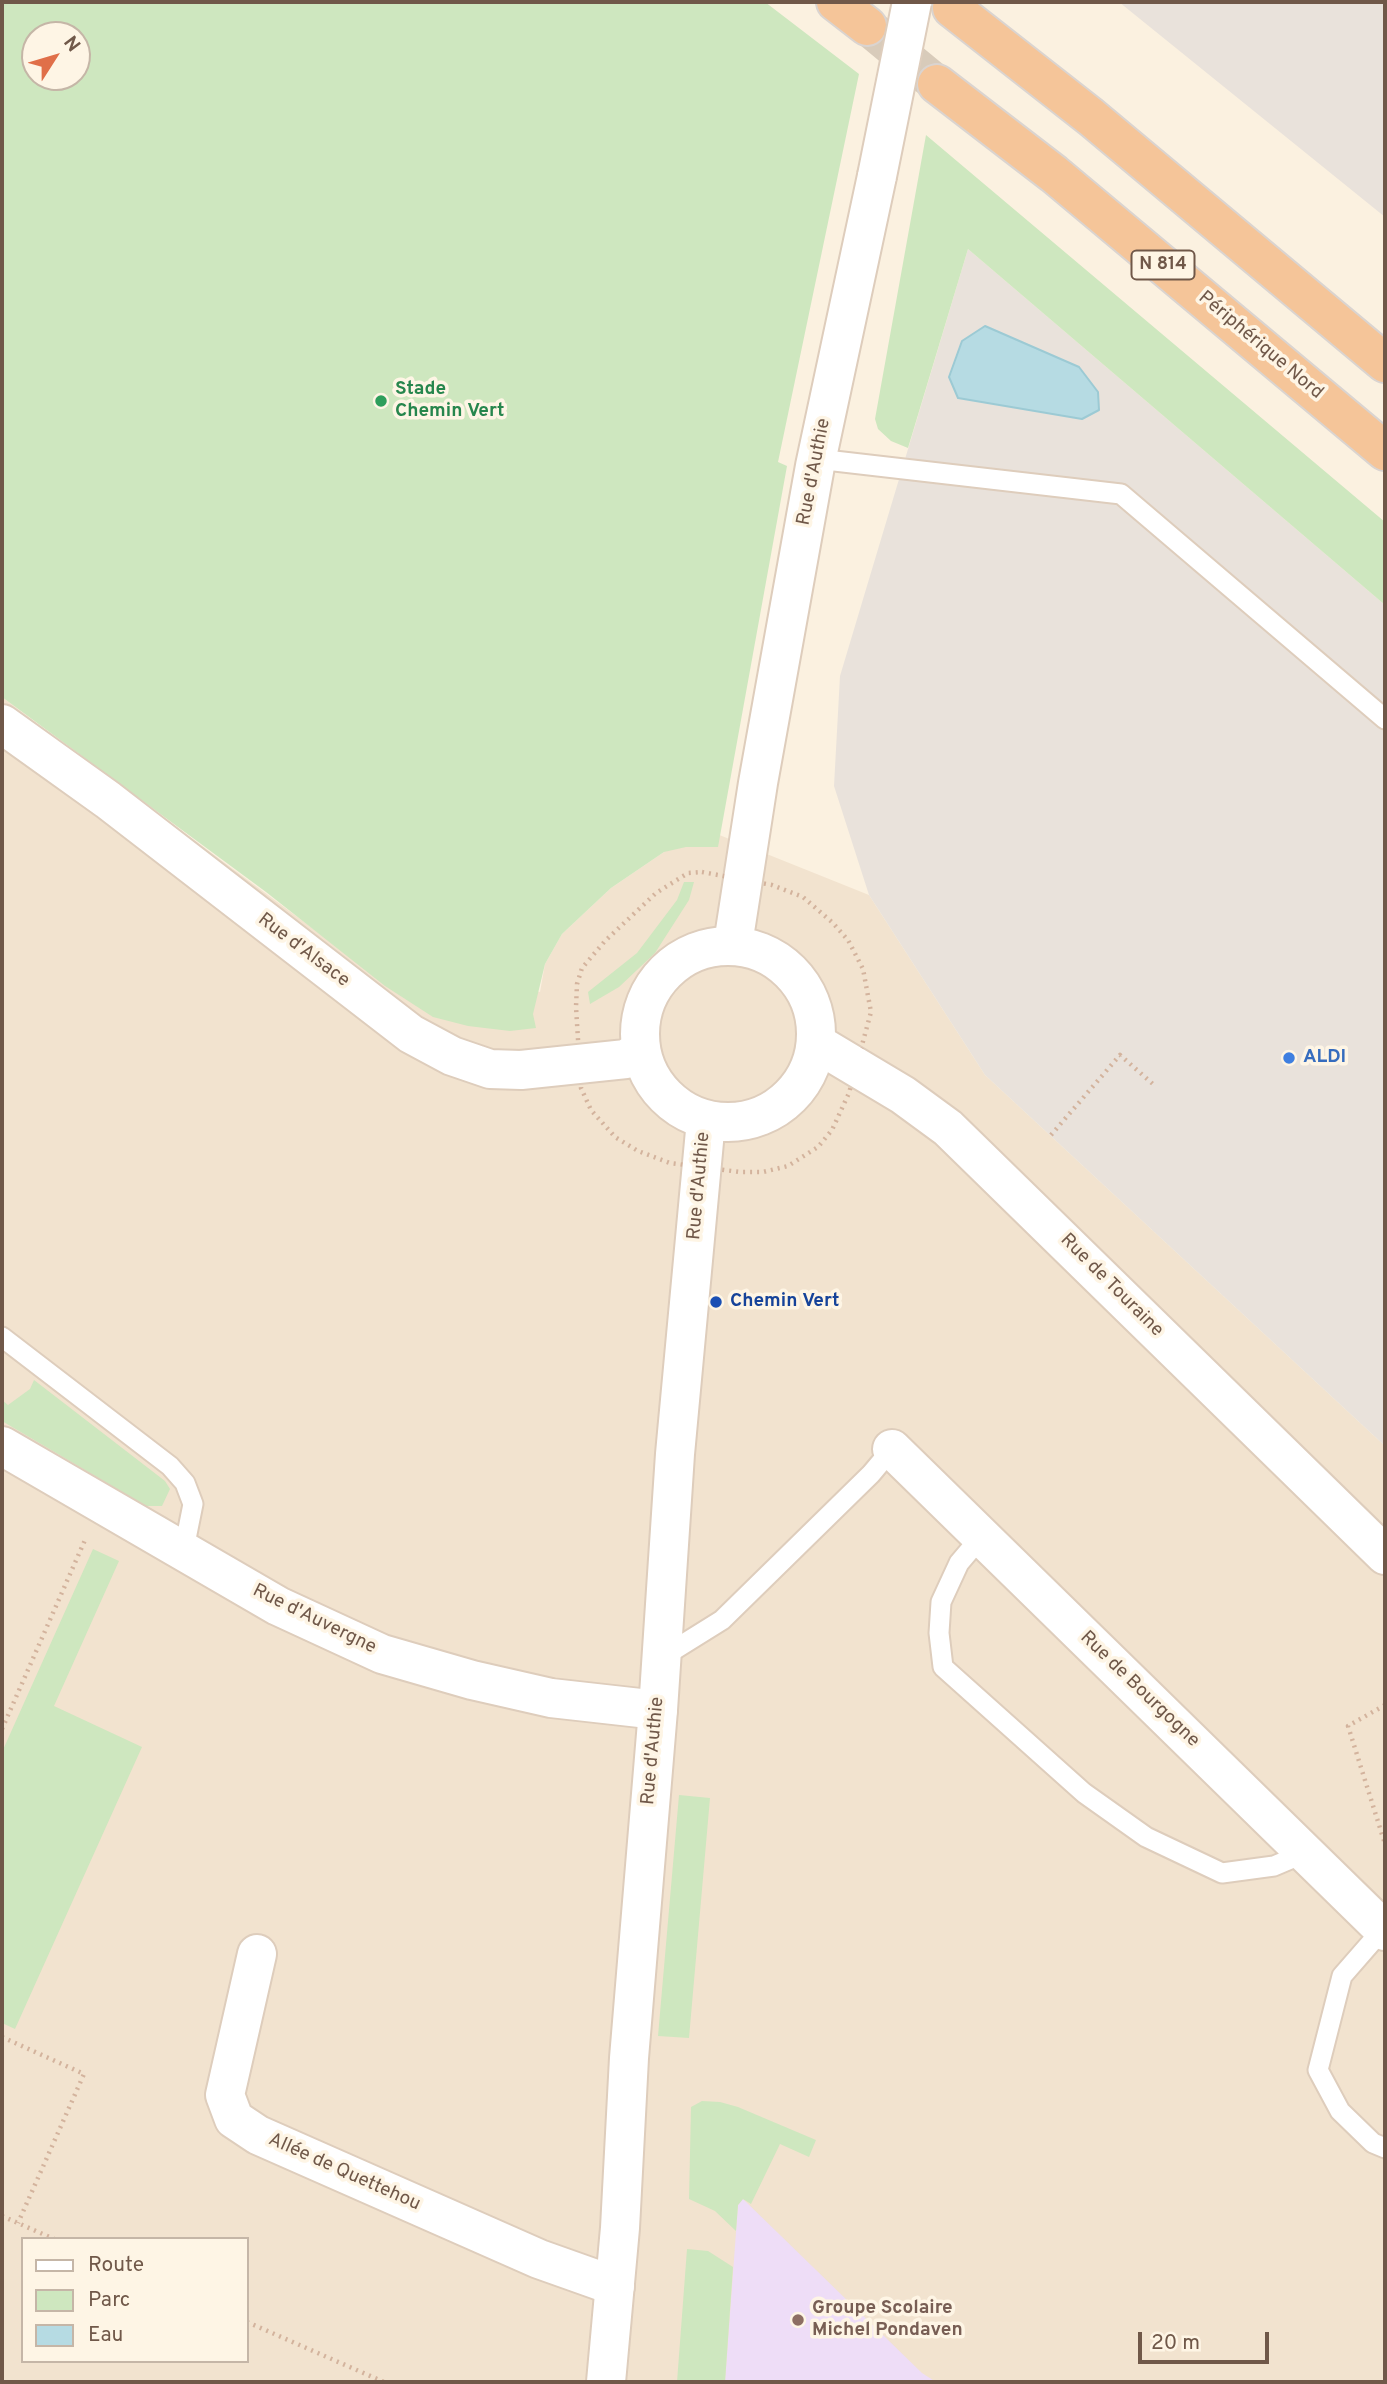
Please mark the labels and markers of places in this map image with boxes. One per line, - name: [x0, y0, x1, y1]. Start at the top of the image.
- place label: Stade Chemin Vert: [395, 379, 504, 423]
- marker: Stade Chemin Vert: [373, 393, 389, 409]
- place label: ALDI: [1303, 1047, 1346, 1069]
- marker: ALDI: [1281, 1050, 1297, 1066]
- place label: Chemin Vert: [730, 1291, 839, 1313]
- marker: Chemin Vert: [708, 1294, 724, 1310]
- place label: Groupe Scolaire Michel Pondaven: [812, 2298, 963, 2342]
- marker: Groupe Scolaire Michel Pondaven: [790, 2312, 806, 2328]

